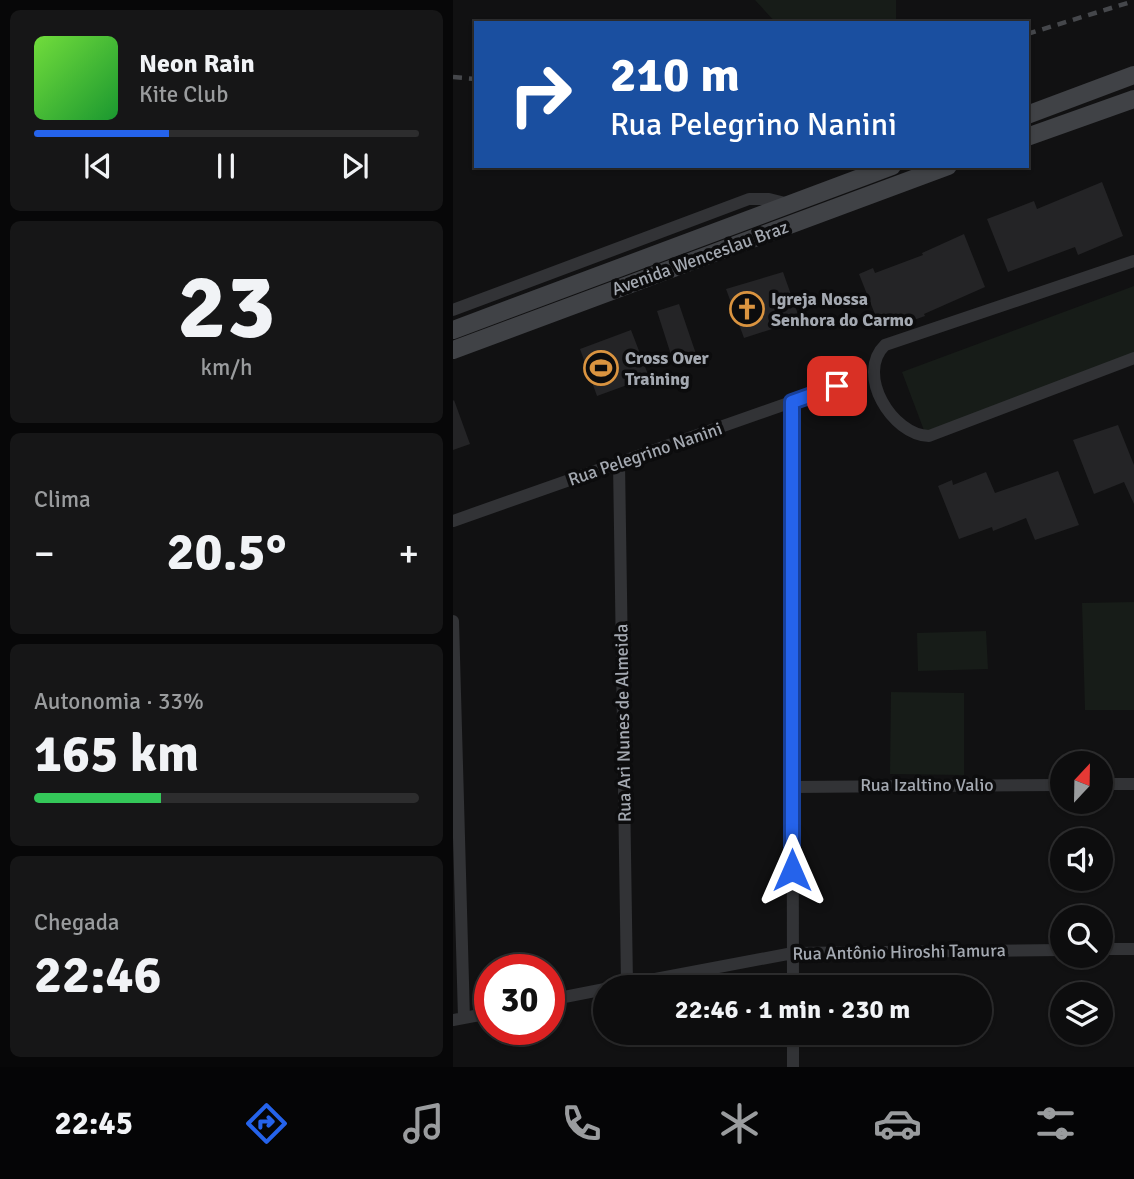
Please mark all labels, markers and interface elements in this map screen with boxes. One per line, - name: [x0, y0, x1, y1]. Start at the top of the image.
- text: 210 m: [610, 45, 740, 105]
- text: Neon Rain: [139, 48, 255, 80]
- icon: right: [495, 49, 586, 140]
- text: Kite Club: [139, 80, 228, 109]
- text: Rua Pelegrino Nanini: [610, 105, 897, 144]
- icon: previous: [79, 147, 117, 185]
- icon: pause: [207, 147, 245, 185]
- icon: next: [336, 147, 374, 185]
- street label: Avenida Wenceslau Braz: [609, 216, 791, 300]
- text: 23: [177, 251, 276, 364]
- place label: Igreja Nossa Senhora do Carmo: [771, 288, 913, 331]
- church icon: Igreja Nossa Senhora do Carmo: [728, 290, 766, 328]
- place label: Cross Over Training: [625, 347, 710, 390]
- sports icon: Cross Over Training: [582, 349, 620, 387]
- text: km/h: [200, 353, 253, 382]
- pin: [807, 356, 867, 416]
- icon: arrive: [818, 367, 856, 405]
- street label: Rua Pelegrino Nanini: [565, 417, 725, 491]
- text: Clima: [34, 485, 91, 514]
- text: 20.5°: [167, 520, 286, 584]
- text: −: [34, 530, 55, 577]
- text: +: [398, 530, 419, 577]
- street label: Rua Ari Nunes de Almeida: [610, 624, 636, 822]
- text: Autonomia · 33%: [34, 687, 204, 716]
- text: 165 km: [34, 722, 199, 786]
- north arrow: [1050, 751, 1113, 814]
- map controls: [1050, 751, 1113, 1045]
- street label: Rua Izaltino Valio: [860, 774, 994, 796]
- button: sound: [1050, 828, 1113, 891]
- position arrow: [755, 833, 829, 907]
- button: search: [1050, 905, 1113, 968]
- text: Chegada: [34, 908, 119, 937]
- street label: Rua Antônio Hiroshi Tamura: [792, 939, 1006, 965]
- text: 22:46: [34, 943, 162, 1007]
- speed limit sign: 30: [474, 954, 565, 1045]
- button: layers: [1050, 982, 1113, 1045]
- text: 22:46 · 1 min · 230 m: [675, 994, 910, 1026]
- icon: directions: [242, 1099, 291, 1148]
- icon: music: [399, 1099, 448, 1148]
- icon: phone: [557, 1099, 606, 1148]
- icon: climate: [715, 1099, 764, 1148]
- icon: car: [873, 1099, 922, 1148]
- icon: filters: [1031, 1099, 1080, 1148]
- text: 22:45: [54, 1104, 133, 1143]

